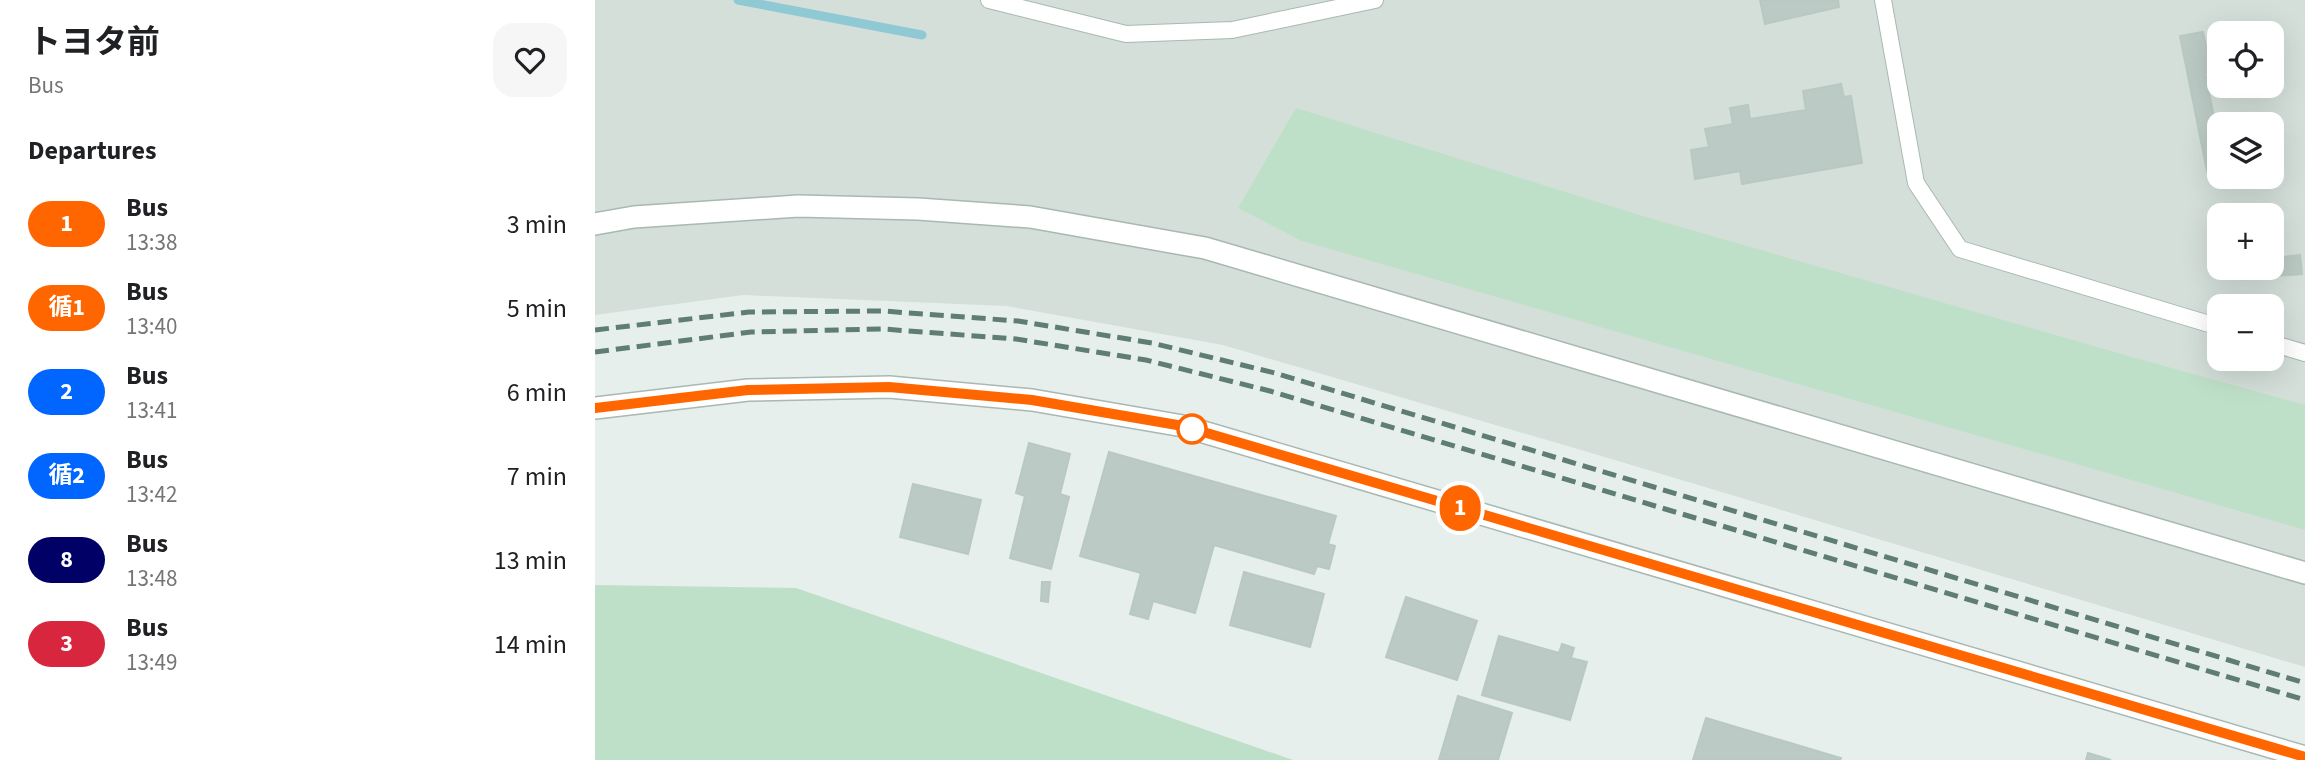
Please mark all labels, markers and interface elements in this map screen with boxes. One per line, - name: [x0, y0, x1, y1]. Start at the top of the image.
- text: トヨタ前: [28, 19, 160, 66]
- map controls: [2207, 21, 2284, 371]
- button: locate: [2207, 21, 2284, 98]
- button: heart: [493, 23, 567, 97]
- text: Bus: [28, 69, 64, 102]
- button: layers: [2207, 112, 2284, 189]
- text: Departures: [28, 132, 156, 169]
- text: Bus: [126, 189, 168, 226]
- button: +: [2207, 203, 2284, 280]
- text: 1: [60, 206, 73, 241]
- text: 3 min: [507, 206, 567, 243]
- text: 13:38: [126, 226, 177, 259]
- text: Bus: [126, 273, 168, 310]
- text: 循1: [48, 290, 85, 325]
- text: 5 min: [507, 290, 567, 327]
- button: −: [2207, 294, 2284, 371]
- text: 13:40: [126, 310, 177, 343]
- text: Bus: [126, 357, 168, 394]
- text: 2: [60, 374, 73, 409]
- text: 6 min: [507, 374, 567, 411]
- text: 13:41: [126, 394, 177, 427]
- unlabelled marker: [1177, 414, 1207, 444]
- text: Bus: [126, 441, 168, 478]
- text: 循2: [48, 458, 85, 493]
- text: 7 min: [507, 458, 567, 495]
- text: 13:42: [126, 478, 177, 511]
- line badge: 1: [1437, 485, 1483, 531]
- text: 1: [1454, 490, 1466, 525]
- text: Bus: [126, 525, 168, 562]
- text: 8: [60, 542, 73, 577]
- text: 13 min: [494, 542, 567, 579]
- text: 13:48: [126, 562, 177, 595]
- text: Bus: [126, 609, 168, 646]
- text: 3: [60, 626, 73, 661]
- text: 14 min: [494, 626, 567, 663]
- text: 13:49: [126, 646, 177, 679]

